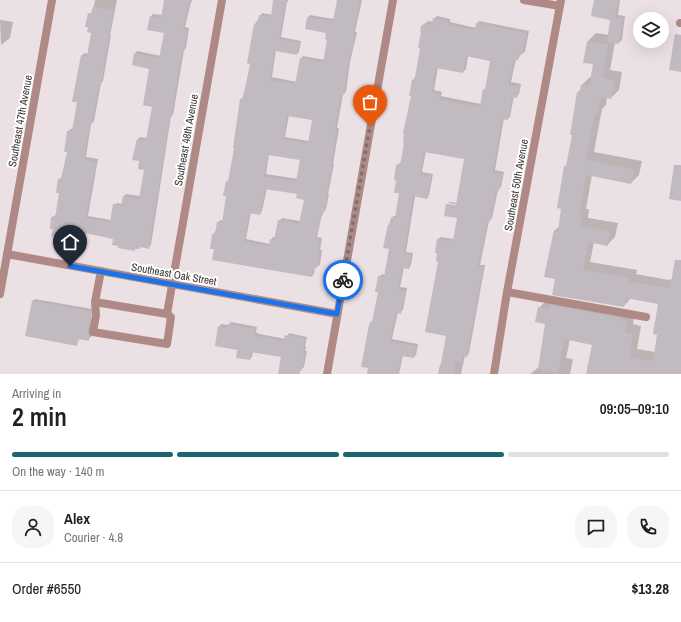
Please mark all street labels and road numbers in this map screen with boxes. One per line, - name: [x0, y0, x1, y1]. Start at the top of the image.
- street label: Southeast 47th Avenue: [5, 74, 35, 168]
- street label: Southeast 48th Avenue: [171, 93, 201, 187]
- street label: Southeast 50th Avenue: [501, 138, 531, 232]
- street label: Southeast Oak Street: [130, 260, 218, 288]

